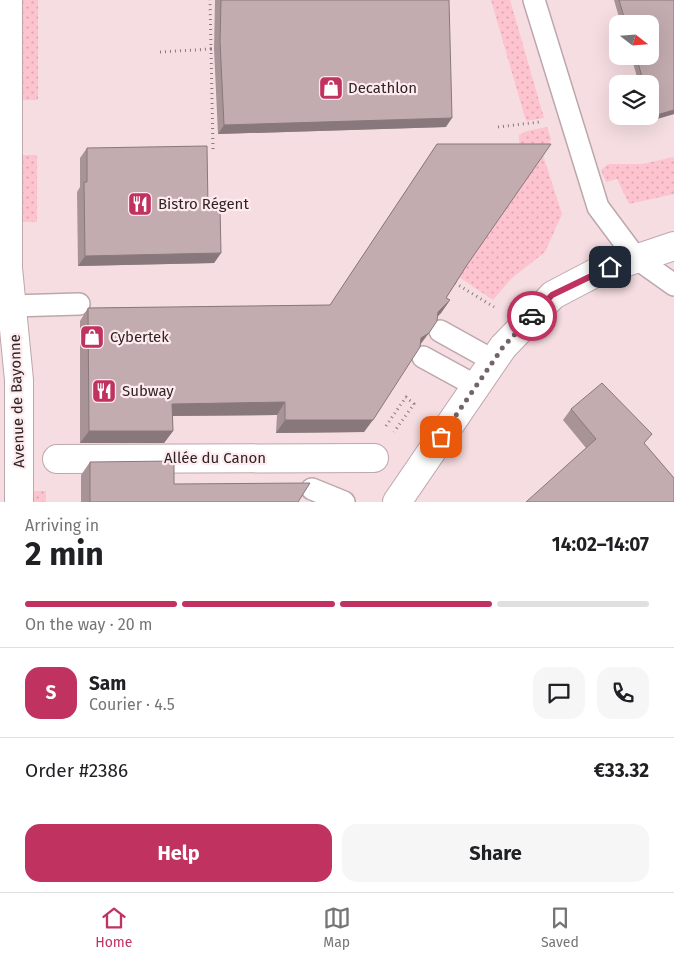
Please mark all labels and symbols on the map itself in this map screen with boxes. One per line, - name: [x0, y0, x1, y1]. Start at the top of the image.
- north arrow: [609, 15, 659, 65]
- shop icon: Decathlon: [318, 75, 344, 101]
- place label: Decathlon: [348, 79, 417, 97]
- restaurant icon: Bistro Régent: [127, 191, 153, 217]
- place label: Bistro Régent: [158, 195, 249, 213]
- pin: [589, 246, 631, 288]
- courier: [507, 291, 557, 341]
- shop icon: Cybertek: [79, 324, 105, 350]
- place label: Cybertek: [110, 328, 169, 346]
- street label: Avenue de Bayonne: [6, 334, 28, 468]
- restaurant icon: Subway: [91, 378, 117, 404]
- place label: Subway: [122, 382, 174, 400]
- pin: [420, 416, 462, 458]
- street label: Allée du Canon: [164, 449, 266, 467]

